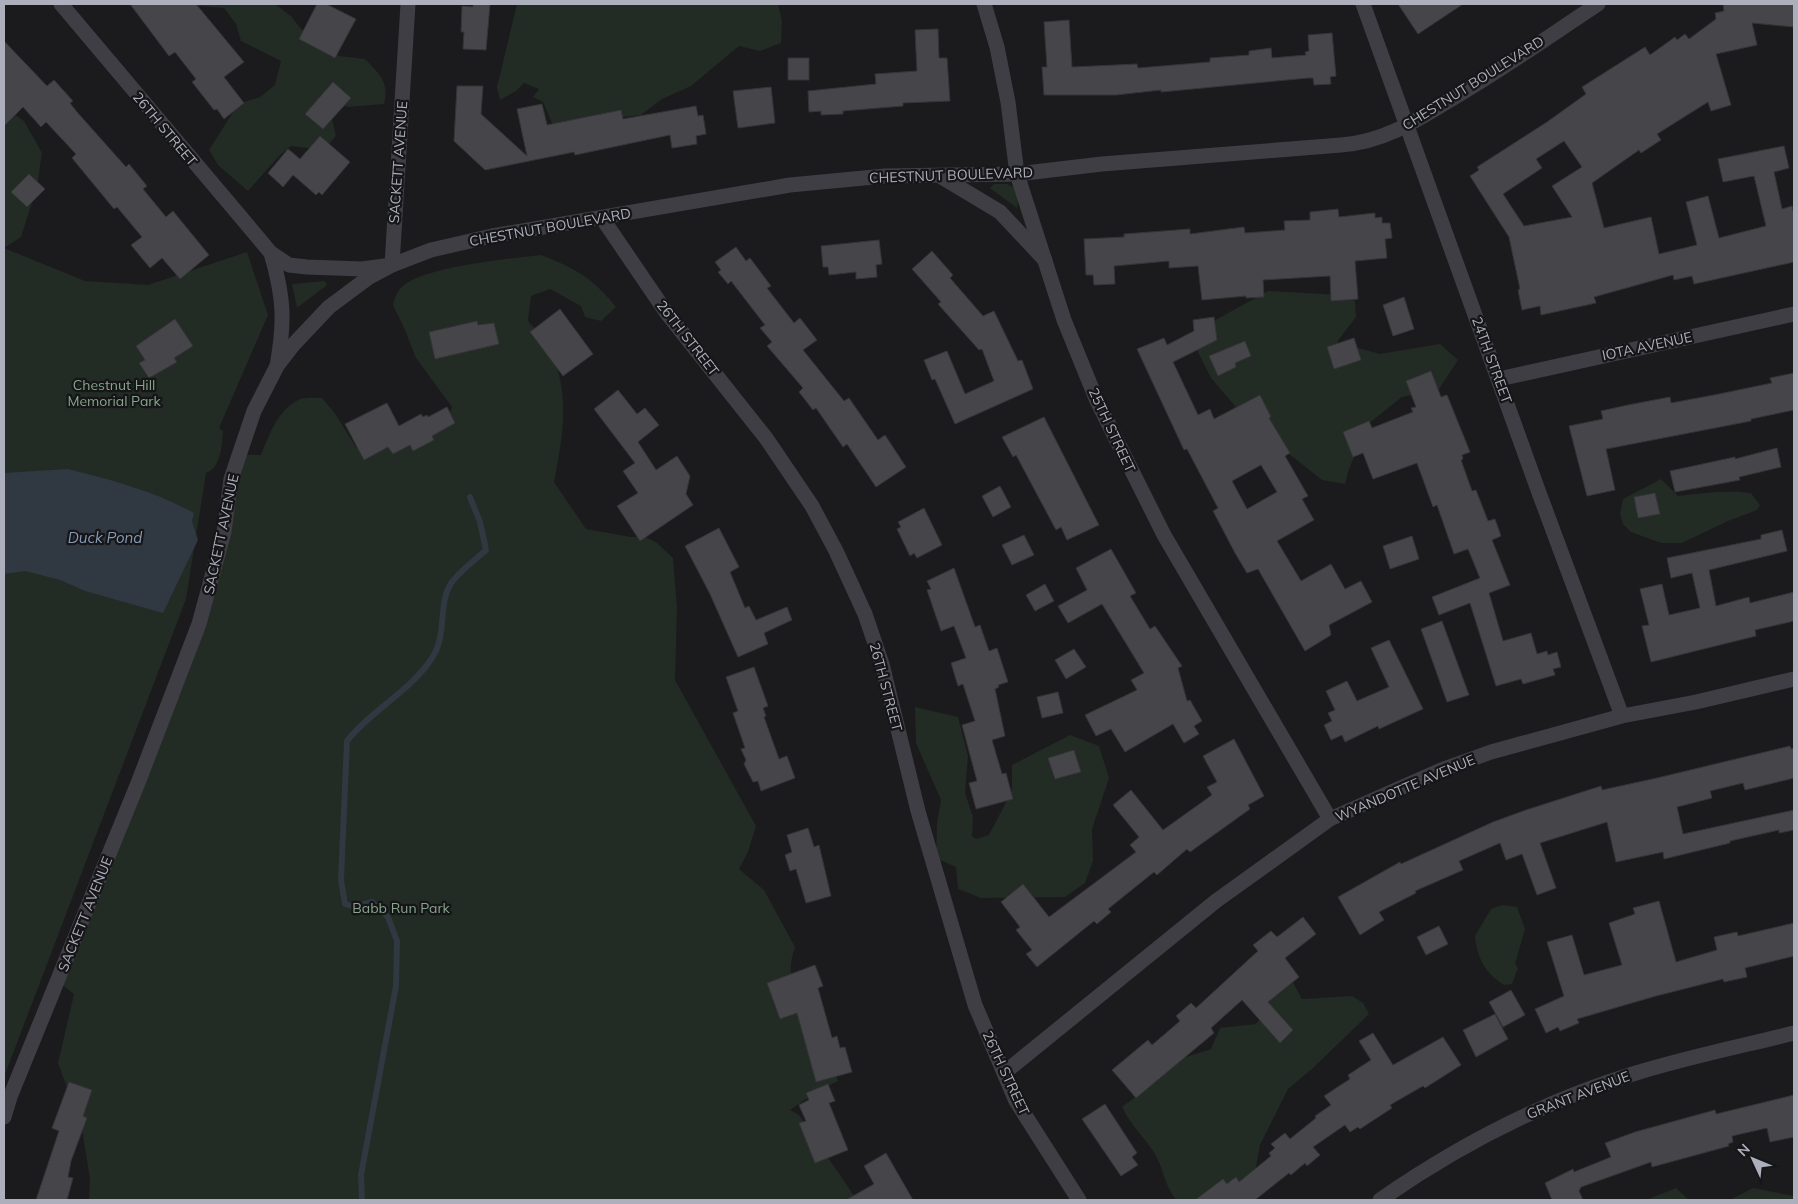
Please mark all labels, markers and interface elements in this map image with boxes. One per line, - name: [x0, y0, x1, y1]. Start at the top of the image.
- street label: CHESTNUT BOULEVARD: [1399, 32, 1547, 134]
- street label: 26TH STREET: [129, 88, 201, 170]
- street label: SACKETT AVENUE: [385, 100, 411, 224]
- street label: CHESTNUT BOULEVARD: [869, 163, 1033, 187]
- street label: CHESTNUT BOULEVARD: [468, 204, 632, 250]
- street label: 26TH STREET: [653, 297, 723, 380]
- street label: 24TH STREET: [1468, 314, 1516, 406]
- street label: IOTA AVENUE: [1600, 328, 1694, 364]
- park label: Chestnut Hill Memorial Park: [67, 376, 161, 410]
- street label: 25TH STREET: [1085, 385, 1140, 476]
- street label: SACKETT AVENUE: [199, 472, 243, 596]
- water label: Duck Pond: [68, 528, 142, 547]
- street label: 26TH STREET: [866, 641, 907, 734]
- street label: WYANDOTTE AVENUE: [1332, 750, 1478, 826]
- street label: SACKETT AVENUE: [54, 854, 116, 974]
- park label: Babb Run Park: [352, 899, 451, 917]
- street label: 26TH STREET: [979, 1028, 1034, 1119]
- street label: GRANT AVENUE: [1524, 1067, 1632, 1123]
- north arrow: [1728, 1134, 1778, 1184]
- text: N: [1734, 1140, 1754, 1160]

